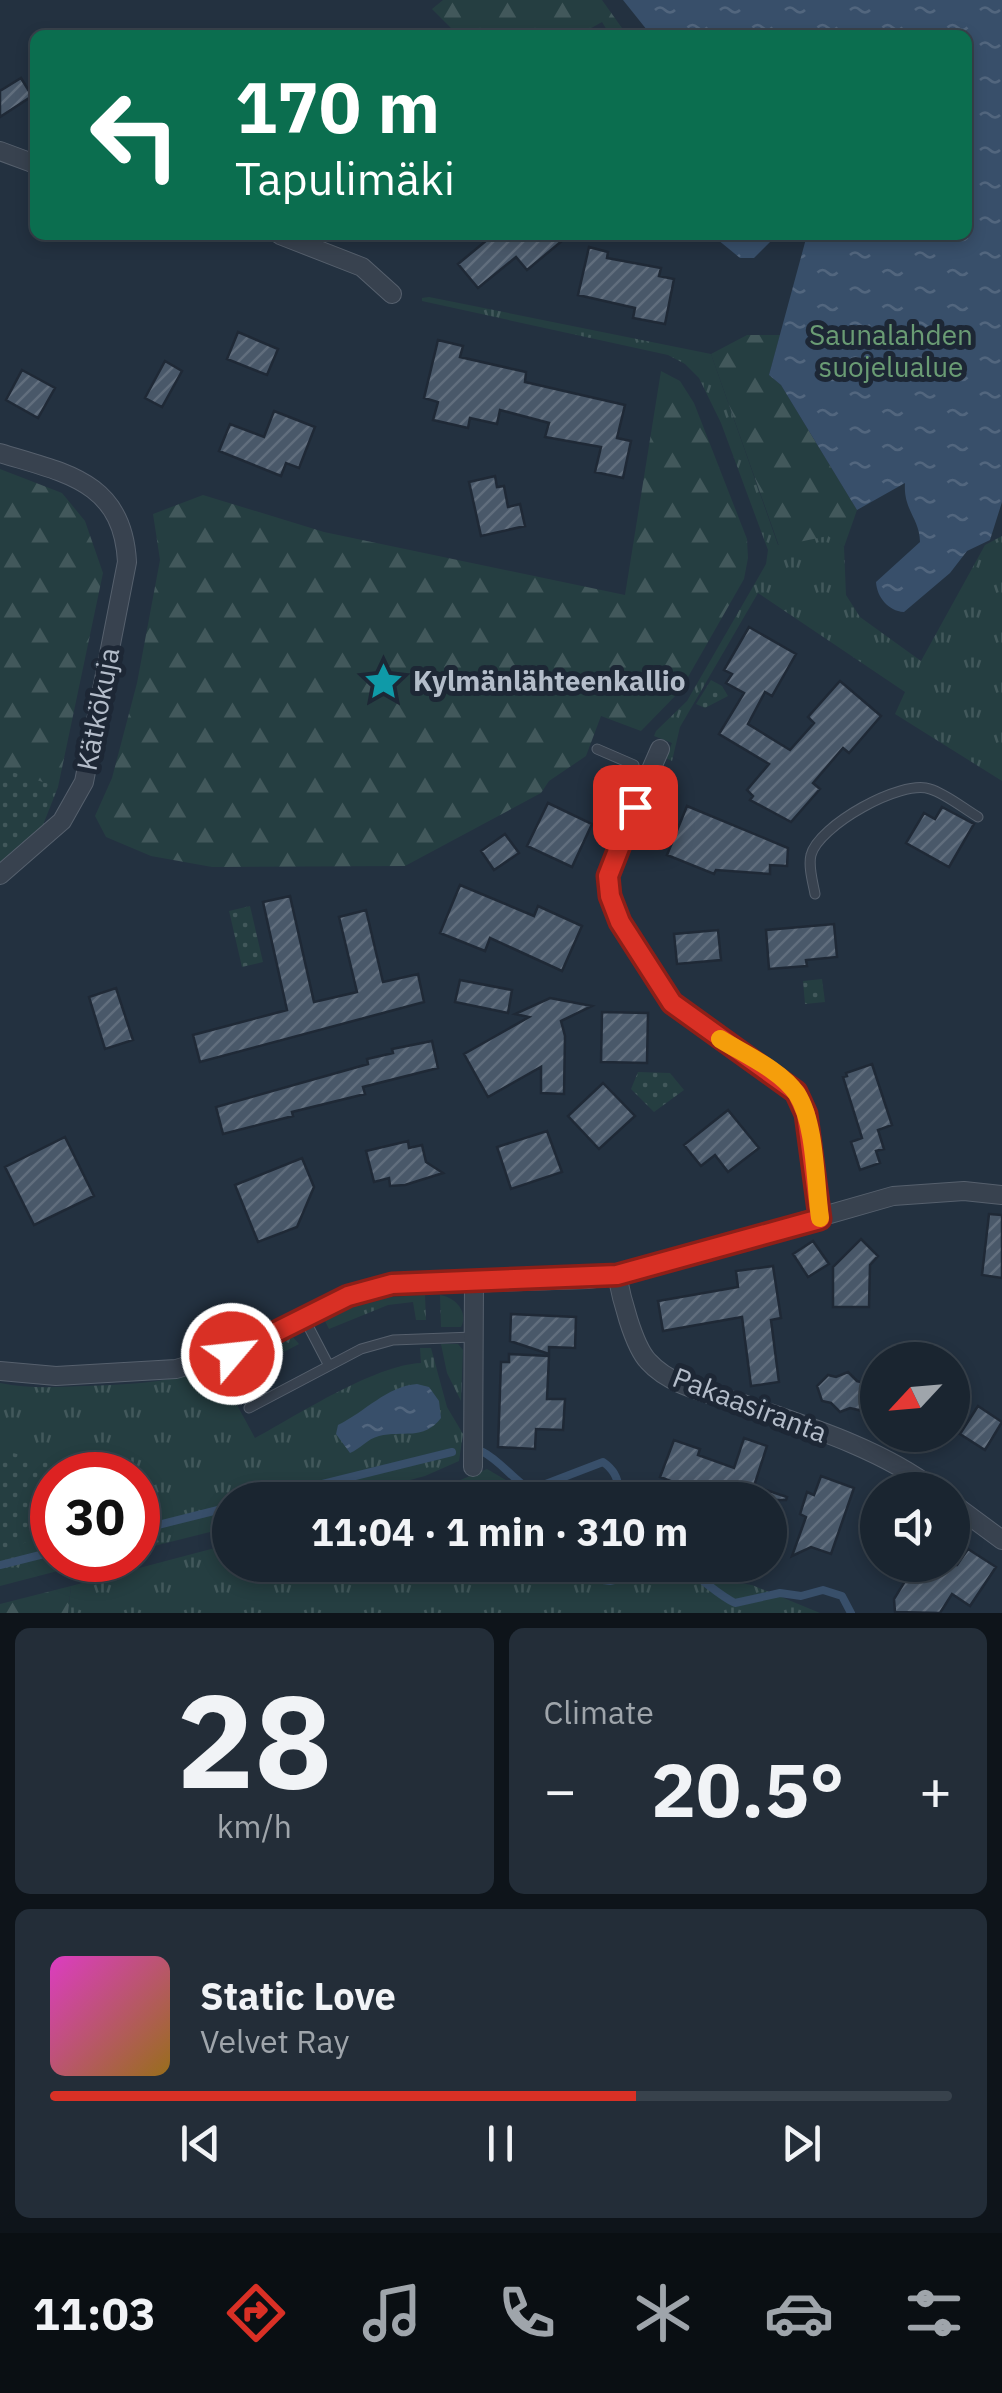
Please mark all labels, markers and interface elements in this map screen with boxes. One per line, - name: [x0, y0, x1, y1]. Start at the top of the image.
- text: 170 m: [235, 61, 440, 152]
- icon: left: [70, 70, 200, 200]
- text: Tapulimäki: [235, 149, 455, 207]
- park label: Saunalahden suojelualue: [809, 316, 973, 385]
- street label: Kätkökuja: [67, 644, 128, 773]
- place icon: Kylmänlähteenkallio: [362, 660, 404, 702]
- place label: Kylmänlähteenkallio: [413, 662, 686, 699]
- pin: [593, 765, 678, 850]
- icon: arrive: [608, 780, 663, 835]
- position arrow: [180, 1302, 284, 1406]
- north arrow: [860, 1342, 970, 1452]
- map controls: [860, 1342, 970, 1582]
- street label: Pakaasiranta: [668, 1358, 833, 1451]
- speed limit sign: 30: [30, 1452, 160, 1582]
- button: sound: [860, 1472, 970, 1582]
- text: 11:04 · 1 min · 310 m: [311, 1507, 688, 1556]
- text: 28: [176, 1655, 332, 1824]
- text: Climate: [544, 1691, 654, 1733]
- text: 20.5°: [651, 1740, 845, 1838]
- text: −: [544, 1754, 577, 1825]
- text: +: [919, 1754, 952, 1825]
- text: km/h: [217, 1805, 292, 1847]
- text: Static Love: [200, 1971, 396, 2020]
- text: Velvet Ray: [200, 2020, 349, 2062]
- icon: previous: [173, 2116, 228, 2171]
- icon: pause: [473, 2116, 528, 2171]
- icon: next: [774, 2116, 829, 2171]
- icon: directions: [221, 2278, 291, 2348]
- icon: music: [357, 2278, 427, 2348]
- icon: phone: [492, 2278, 562, 2348]
- icon: climate: [628, 2278, 698, 2348]
- icon: car: [764, 2278, 834, 2348]
- icon: filters: [899, 2278, 969, 2348]
- text: 11:03: [33, 2284, 156, 2342]

